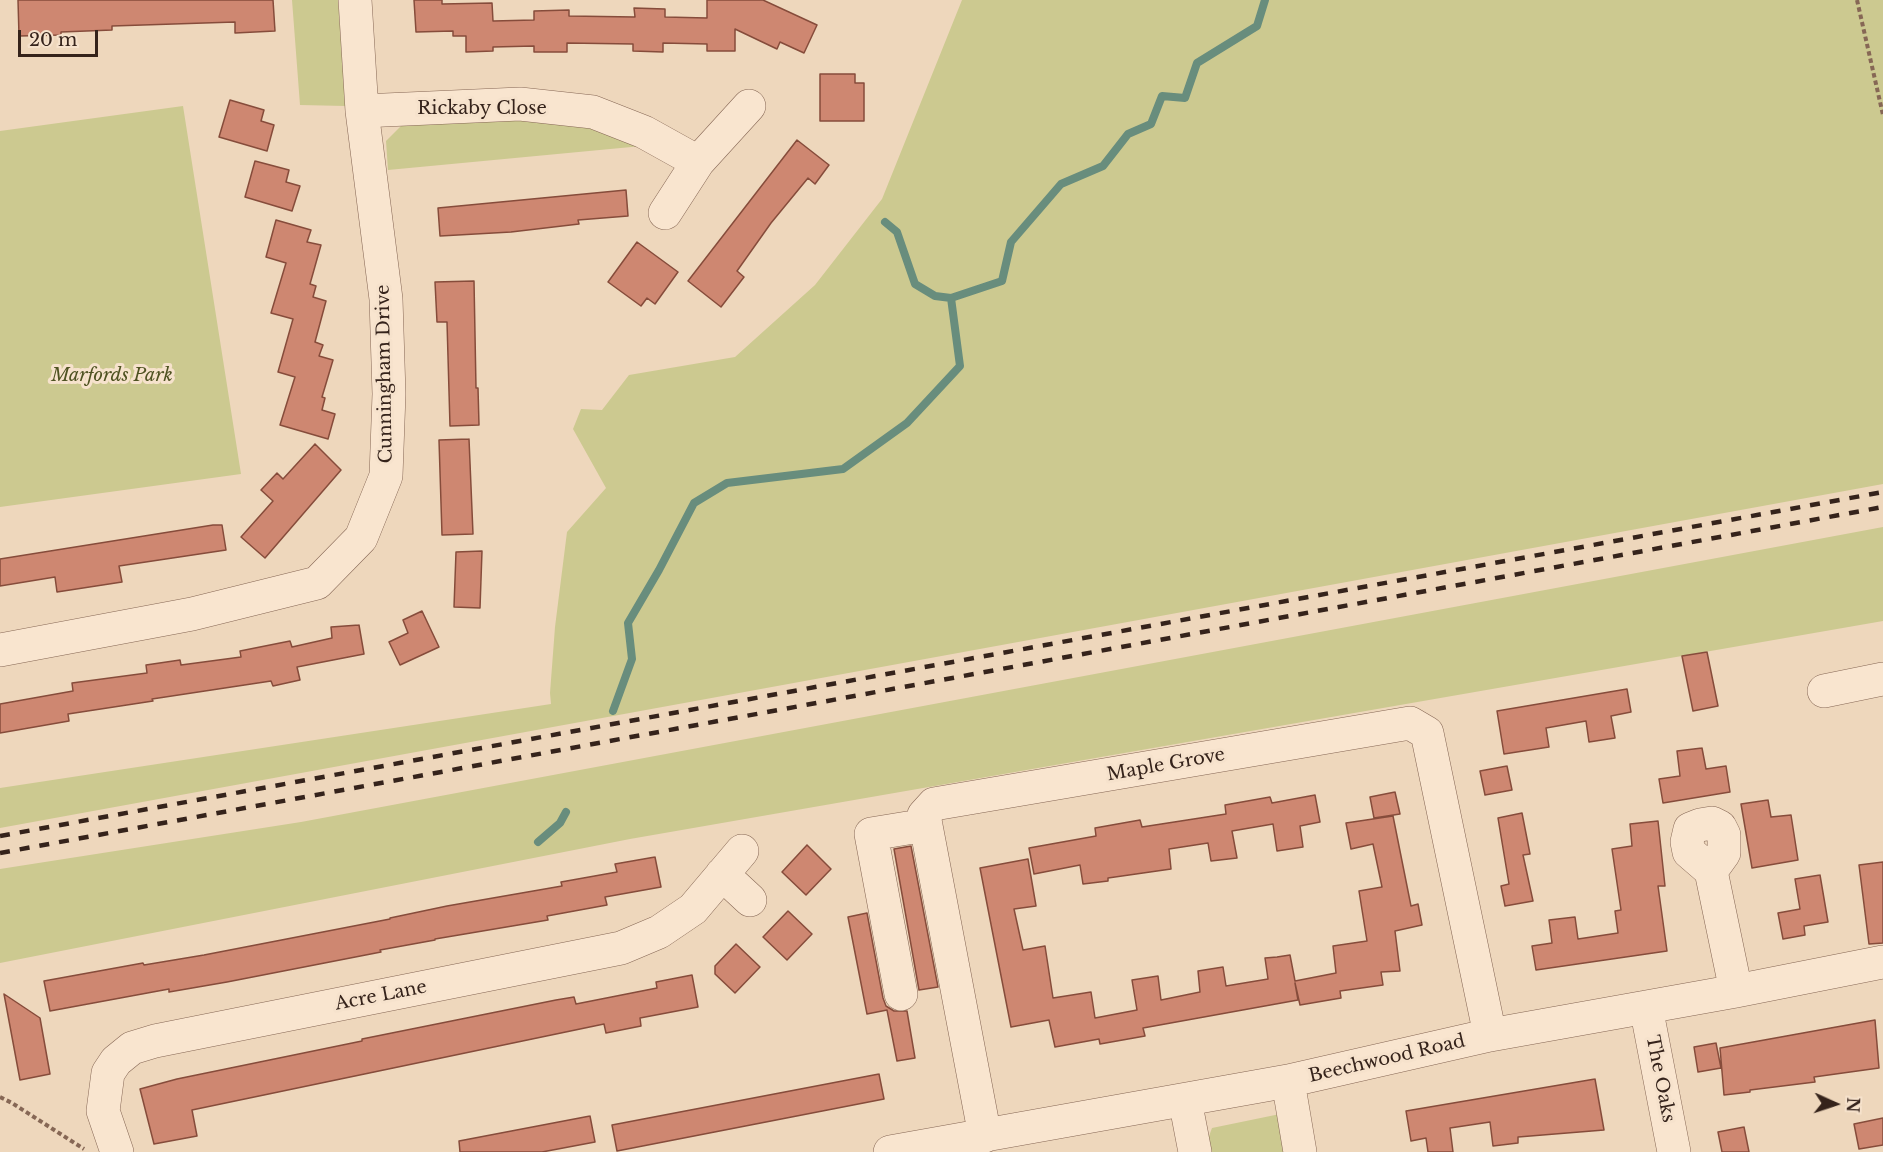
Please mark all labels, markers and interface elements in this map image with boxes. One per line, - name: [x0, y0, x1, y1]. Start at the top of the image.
- scale bar: [21, 18, 100, 56]
- text: 20 m: [29, 29, 77, 51]
- street label: Rickaby Close: [417, 98, 547, 120]
- street label: Cunningham Drive: [373, 284, 397, 464]
- park label: Marfords Park: [51, 365, 173, 387]
- street label: Maple Grove: [1105, 744, 1227, 786]
- street label: Acre Lane: [333, 977, 429, 1015]
- street label: Beechwood Road: [1307, 1030, 1467, 1088]
- street label: The Oaks: [1641, 1034, 1679, 1124]
- north arrow: [1805, 1074, 1865, 1134]
- text: N: [1843, 1097, 1863, 1113]

